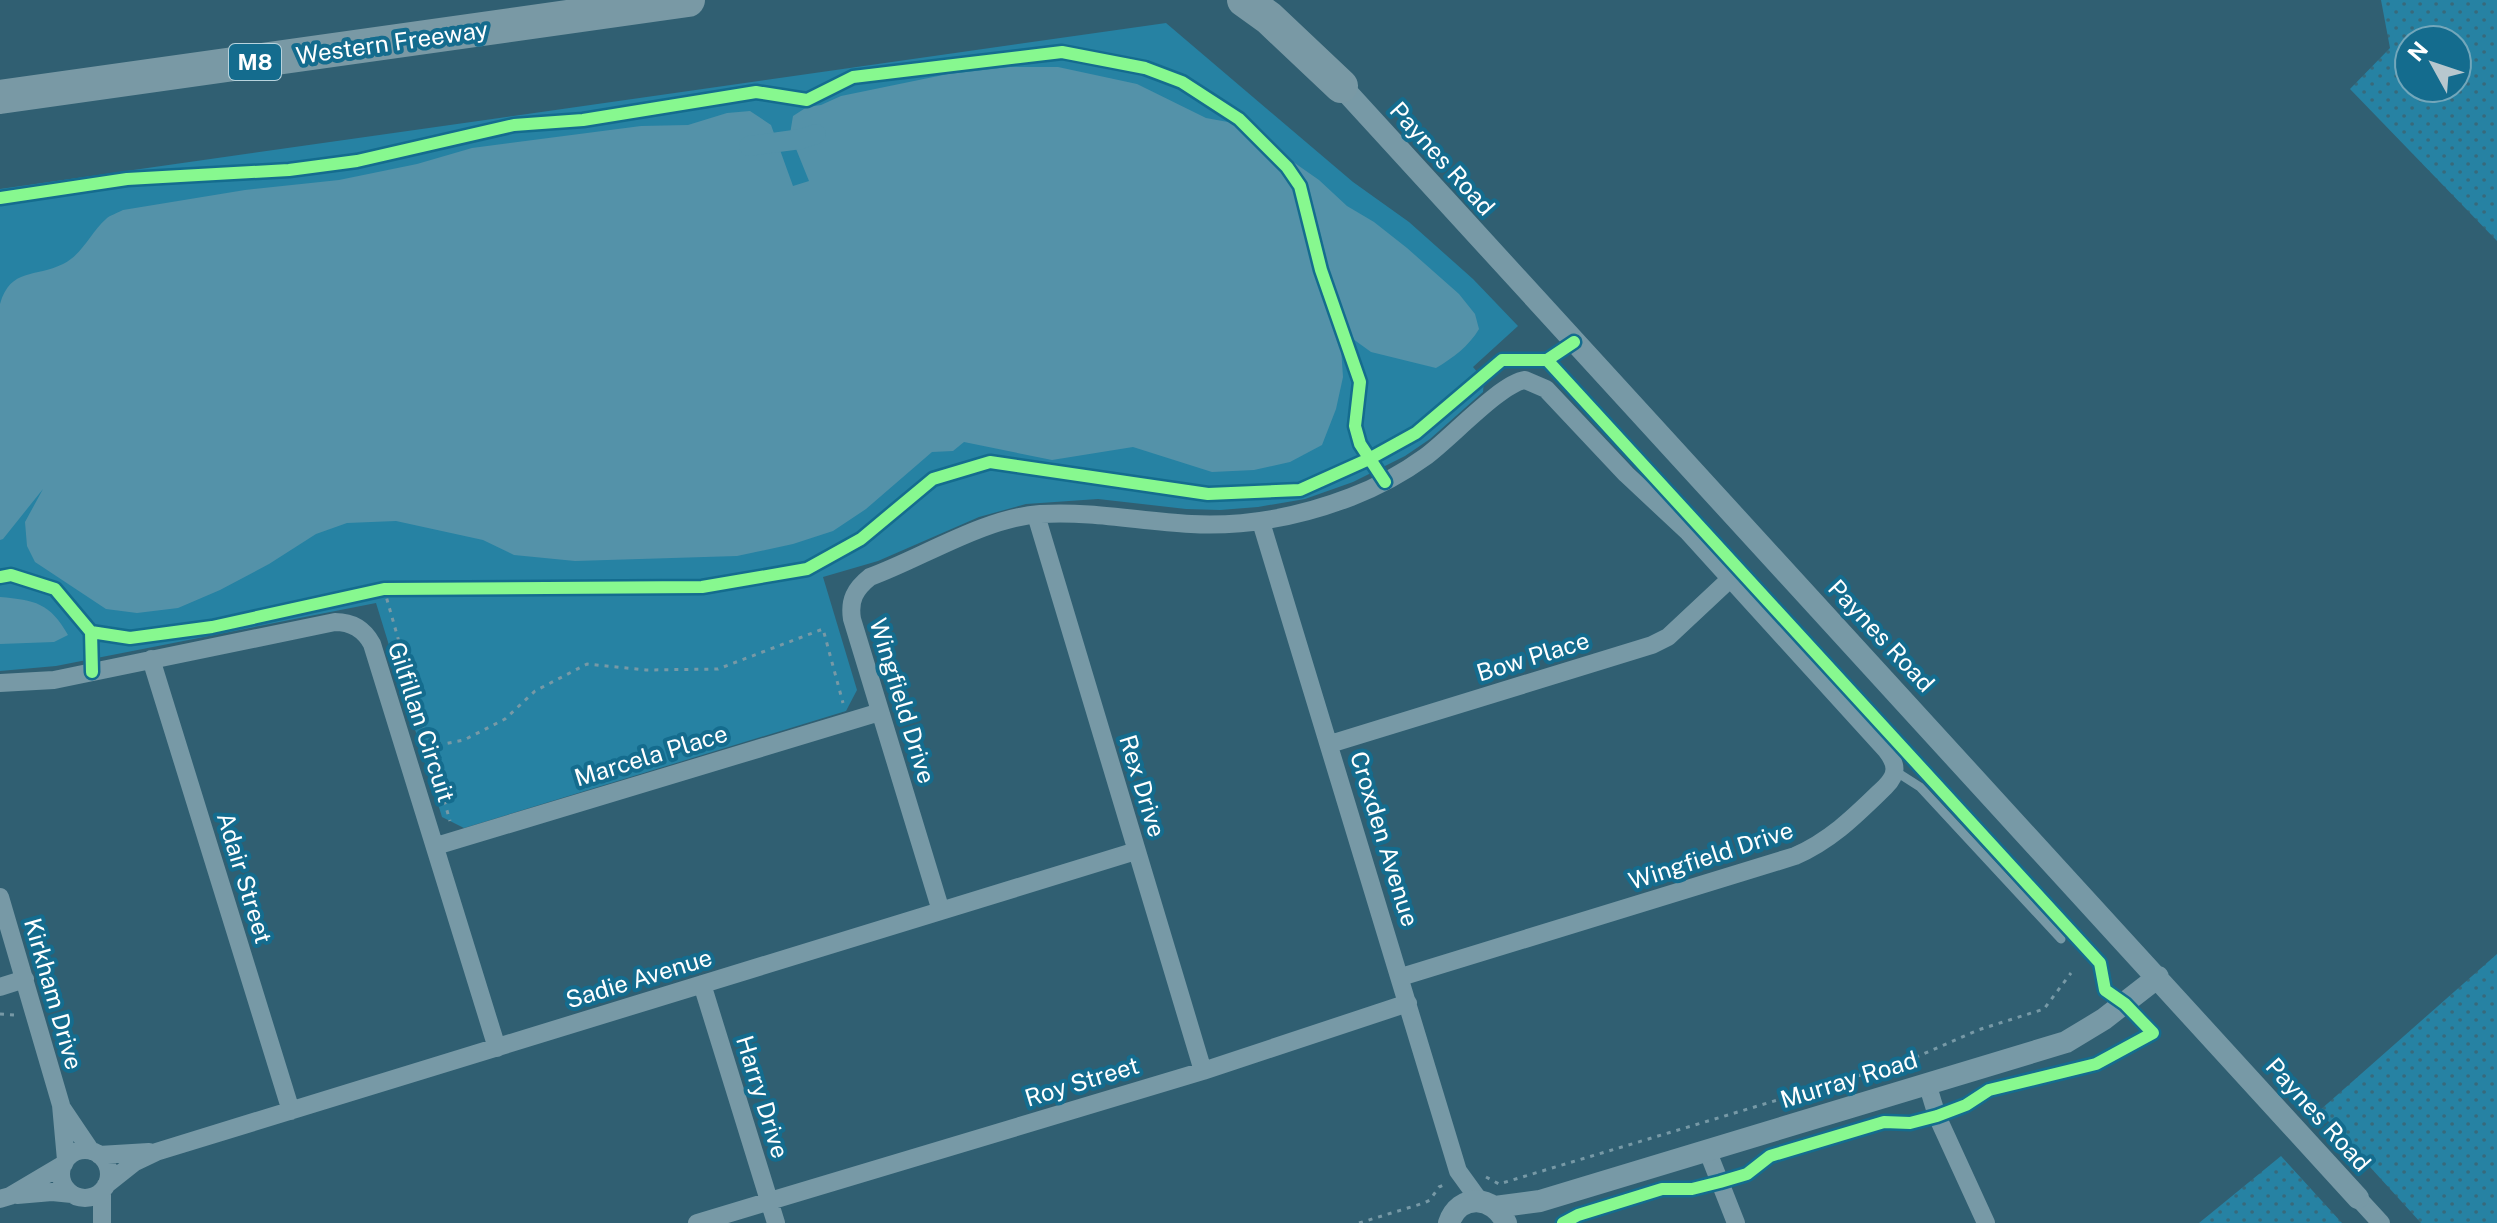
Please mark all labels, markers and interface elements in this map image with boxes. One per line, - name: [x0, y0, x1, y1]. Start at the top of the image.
- street label: Western Freeway: [294, 15, 490, 69]
- north arrow: [2393, 24, 2473, 104]
- text: N: [2402, 36, 2433, 66]
- road number: M8: [229, 44, 281, 80]
- street label: Paynes Road: [1385, 96, 1501, 221]
- street label: Paynes Road: [1823, 574, 1941, 697]
- street label: Wingfield Drive: [865, 615, 941, 787]
- street label: Bow Place: [1473, 626, 1592, 686]
- street label: Gilfillan Circuit: [383, 638, 461, 805]
- street label: Marcela Place: [571, 718, 731, 792]
- street label: Rex Drive: [1114, 731, 1172, 840]
- street label: Croxden Avenue: [1345, 748, 1425, 930]
- street label: Adair Street: [212, 809, 278, 947]
- street label: Wingfield Drive: [1625, 815, 1796, 895]
- street label: Kirkham Drive: [19, 915, 89, 1073]
- street label: Sadie Avenue: [562, 943, 715, 1014]
- street label: Harry Drive: [731, 1032, 795, 1161]
- street label: Murray Road: [1777, 1045, 1921, 1113]
- street label: Roy Street: [1021, 1050, 1142, 1112]
- street label: Paynes Road: [2261, 1052, 2377, 1177]

